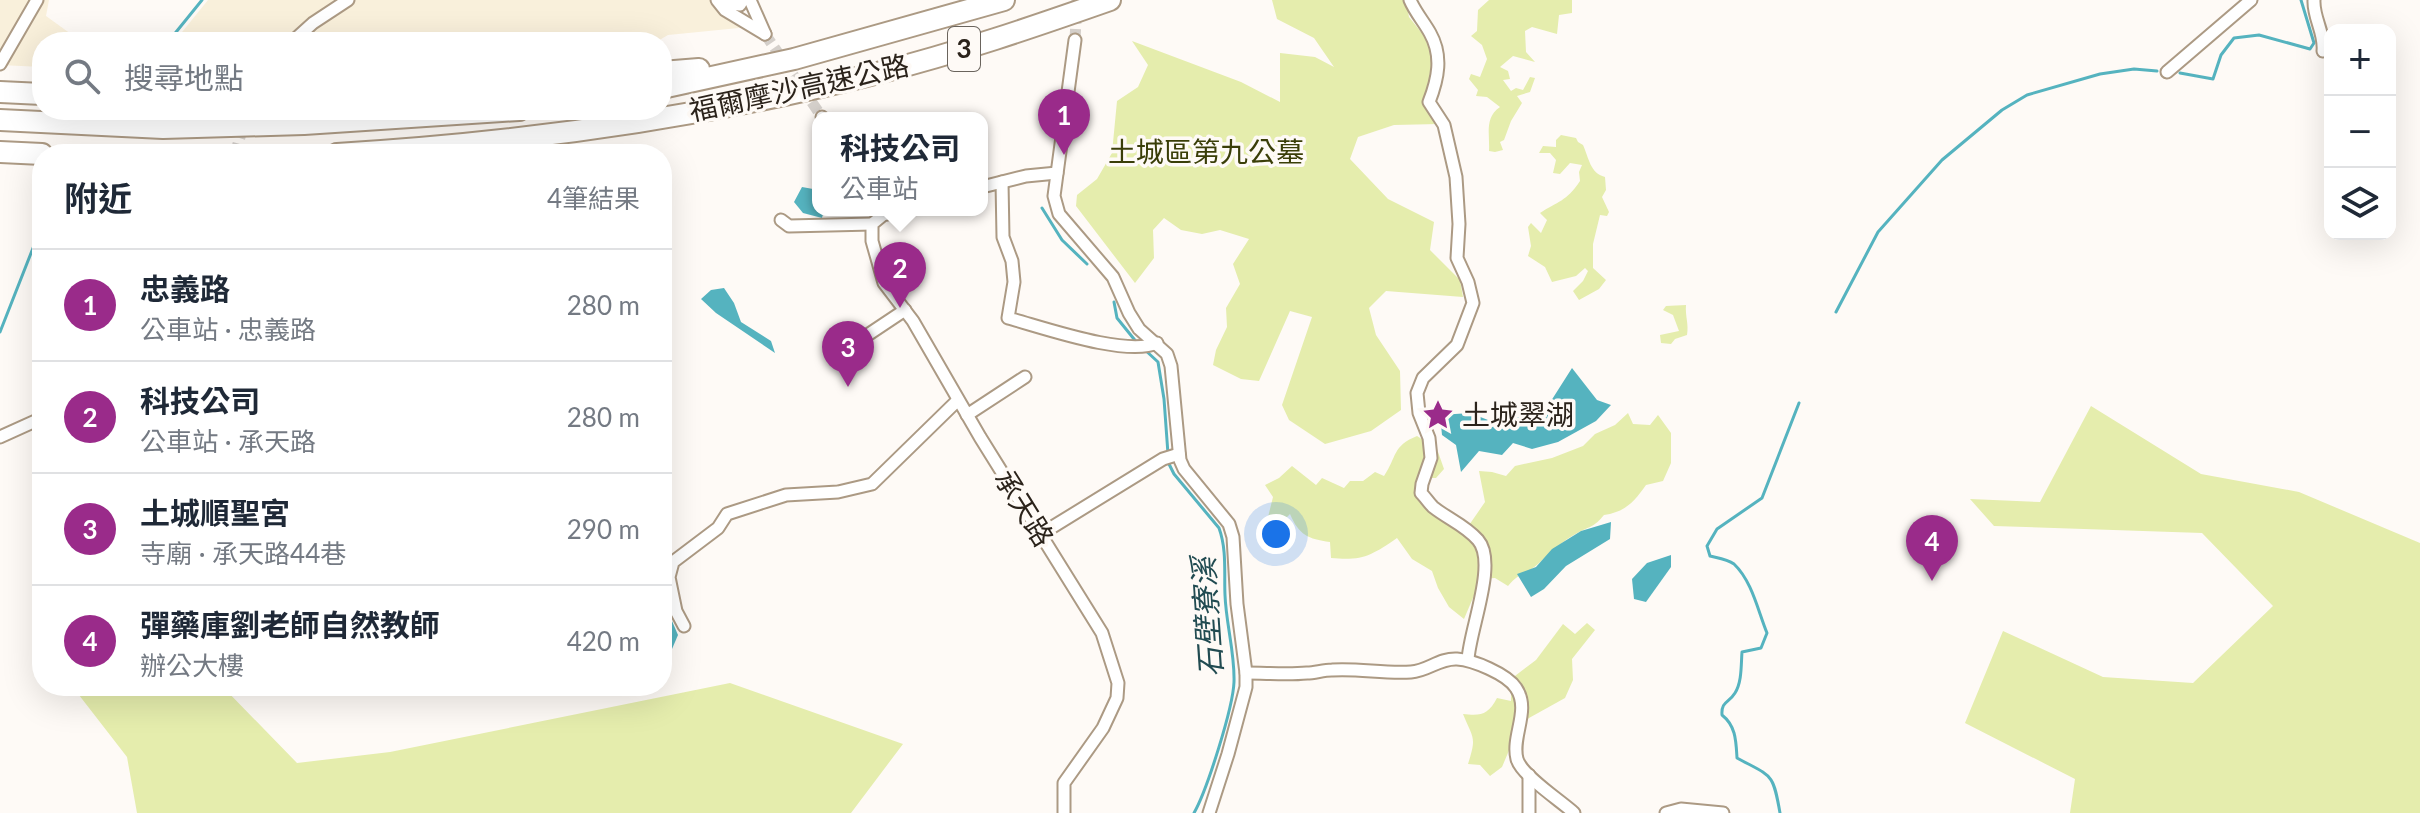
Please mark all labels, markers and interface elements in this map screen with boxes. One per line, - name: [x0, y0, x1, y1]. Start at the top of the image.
- map controls: [2324, 24, 2396, 240]
- button: +: [2324, 24, 2396, 96]
- road number: 3: [948, 27, 980, 71]
- search box: [32, 32, 672, 120]
- street label: 福爾摩沙高速公路: [686, 47, 912, 127]
- icon: search: [60, 54, 104, 98]
- text: 搜尋地點: [124, 59, 244, 95]
- pin: 1: [1038, 89, 1090, 155]
- button: −: [2324, 96, 2396, 168]
- popup: [812, 112, 988, 216]
- text: 科技公司: [840, 129, 960, 165]
- park label: 土城區第九公墓: [1108, 134, 1304, 168]
- button: layers: [2324, 168, 2396, 240]
- text: 公車站: [840, 172, 918, 204]
- text: 附近: [64, 177, 132, 218]
- text: 4筆結果: [547, 182, 640, 214]
- pin: 2: [874, 242, 926, 308]
- text: 忠義路: [140, 270, 230, 306]
- text: 1: [82, 289, 98, 321]
- text: 280 m: [567, 289, 640, 321]
- text: 公車站 · 忠義路: [140, 313, 316, 345]
- pin: 3: [822, 321, 874, 387]
- text: 科技公司: [140, 382, 260, 418]
- place label: 土城翠湖: [1462, 397, 1574, 431]
- place icon: 土城翠湖: [1421, 398, 1455, 432]
- text: 2: [82, 401, 98, 433]
- text: 280 m: [567, 401, 640, 433]
- text: 公車站 · 承天路: [140, 425, 316, 457]
- street label: 承天路: [988, 463, 1062, 552]
- text: 土城順聖宮: [140, 494, 290, 530]
- text: 3: [82, 513, 98, 545]
- text: 290 m: [567, 513, 640, 545]
- your location: [1256, 514, 1296, 554]
- pin: 4: [1906, 515, 1958, 581]
- text: 寺廟 · 承天路44巷: [140, 537, 346, 569]
- water label: 石壁寮溪: [1184, 552, 1228, 678]
- text: 彈藥庫劉老師自然教師: [140, 606, 440, 642]
- text: 4: [82, 625, 98, 657]
- text: 420 m: [567, 625, 640, 657]
- text: 辦公大樓: [140, 649, 244, 681]

